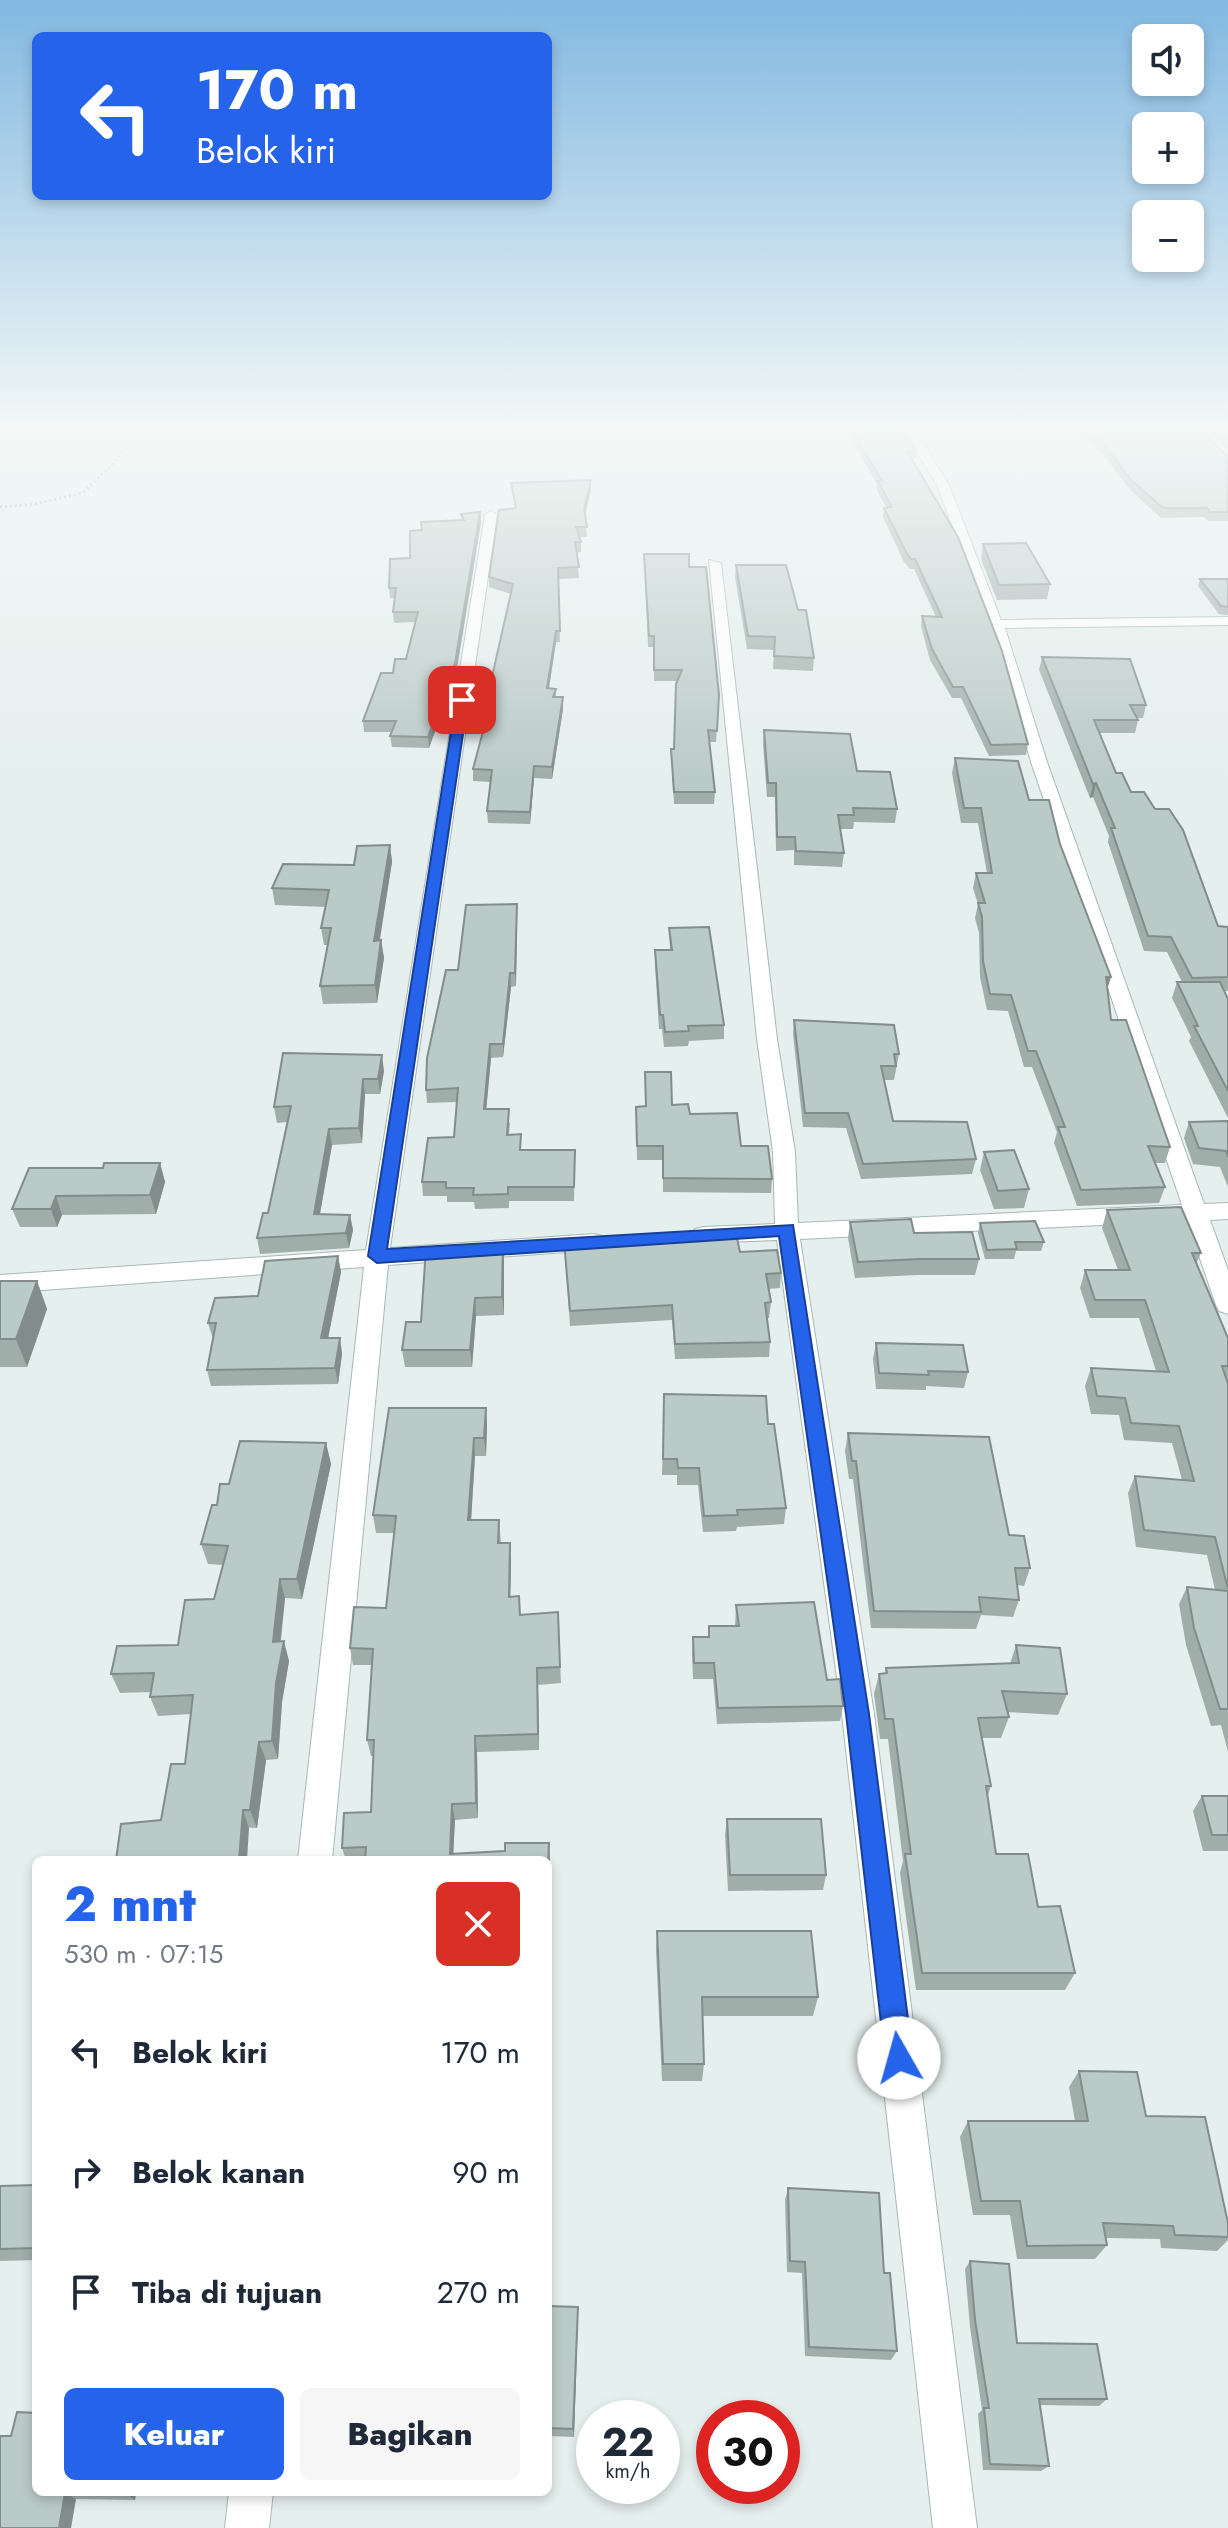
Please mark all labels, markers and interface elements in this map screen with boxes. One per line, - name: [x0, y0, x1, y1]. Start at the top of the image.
- map controls: [1132, 24, 1204, 272]
- button: sound: [1132, 24, 1204, 96]
- text: 170 m: [196, 49, 358, 130]
- icon: left: [64, 64, 168, 168]
- button: +: [1132, 112, 1204, 184]
- text: Belok kiri: [196, 124, 336, 176]
- button: −: [1132, 200, 1204, 272]
- pin: [428, 666, 496, 734]
- icon: arrive: [440, 678, 484, 722]
- text: 2 mnt: [64, 1870, 196, 1939]
- button: close: [436, 1882, 520, 1966]
- text: 530 m · 07:15: [64, 1935, 223, 1973]
- position arrow: [857, 2016, 941, 2100]
- icon: left: [64, 2030, 108, 2074]
- text: Belok kiri: [132, 2031, 267, 2074]
- text: 170 m: [440, 2031, 520, 2074]
- icon: right: [64, 2150, 108, 2194]
- text: Belok kanan: [132, 2151, 305, 2194]
- text: 90 m: [452, 2151, 520, 2194]
- icon: arrive: [64, 2270, 108, 2314]
- text: Tiba di tujuan: [132, 2271, 322, 2314]
- text: 270 m: [437, 2271, 520, 2314]
- button: Keluar: [64, 2388, 284, 2480]
- button: Bagikan: [300, 2388, 520, 2480]
- speed limit sign: 30: [696, 2400, 800, 2504]
- text: 22: [602, 2413, 654, 2471]
- text: km/h: [605, 2457, 651, 2486]

